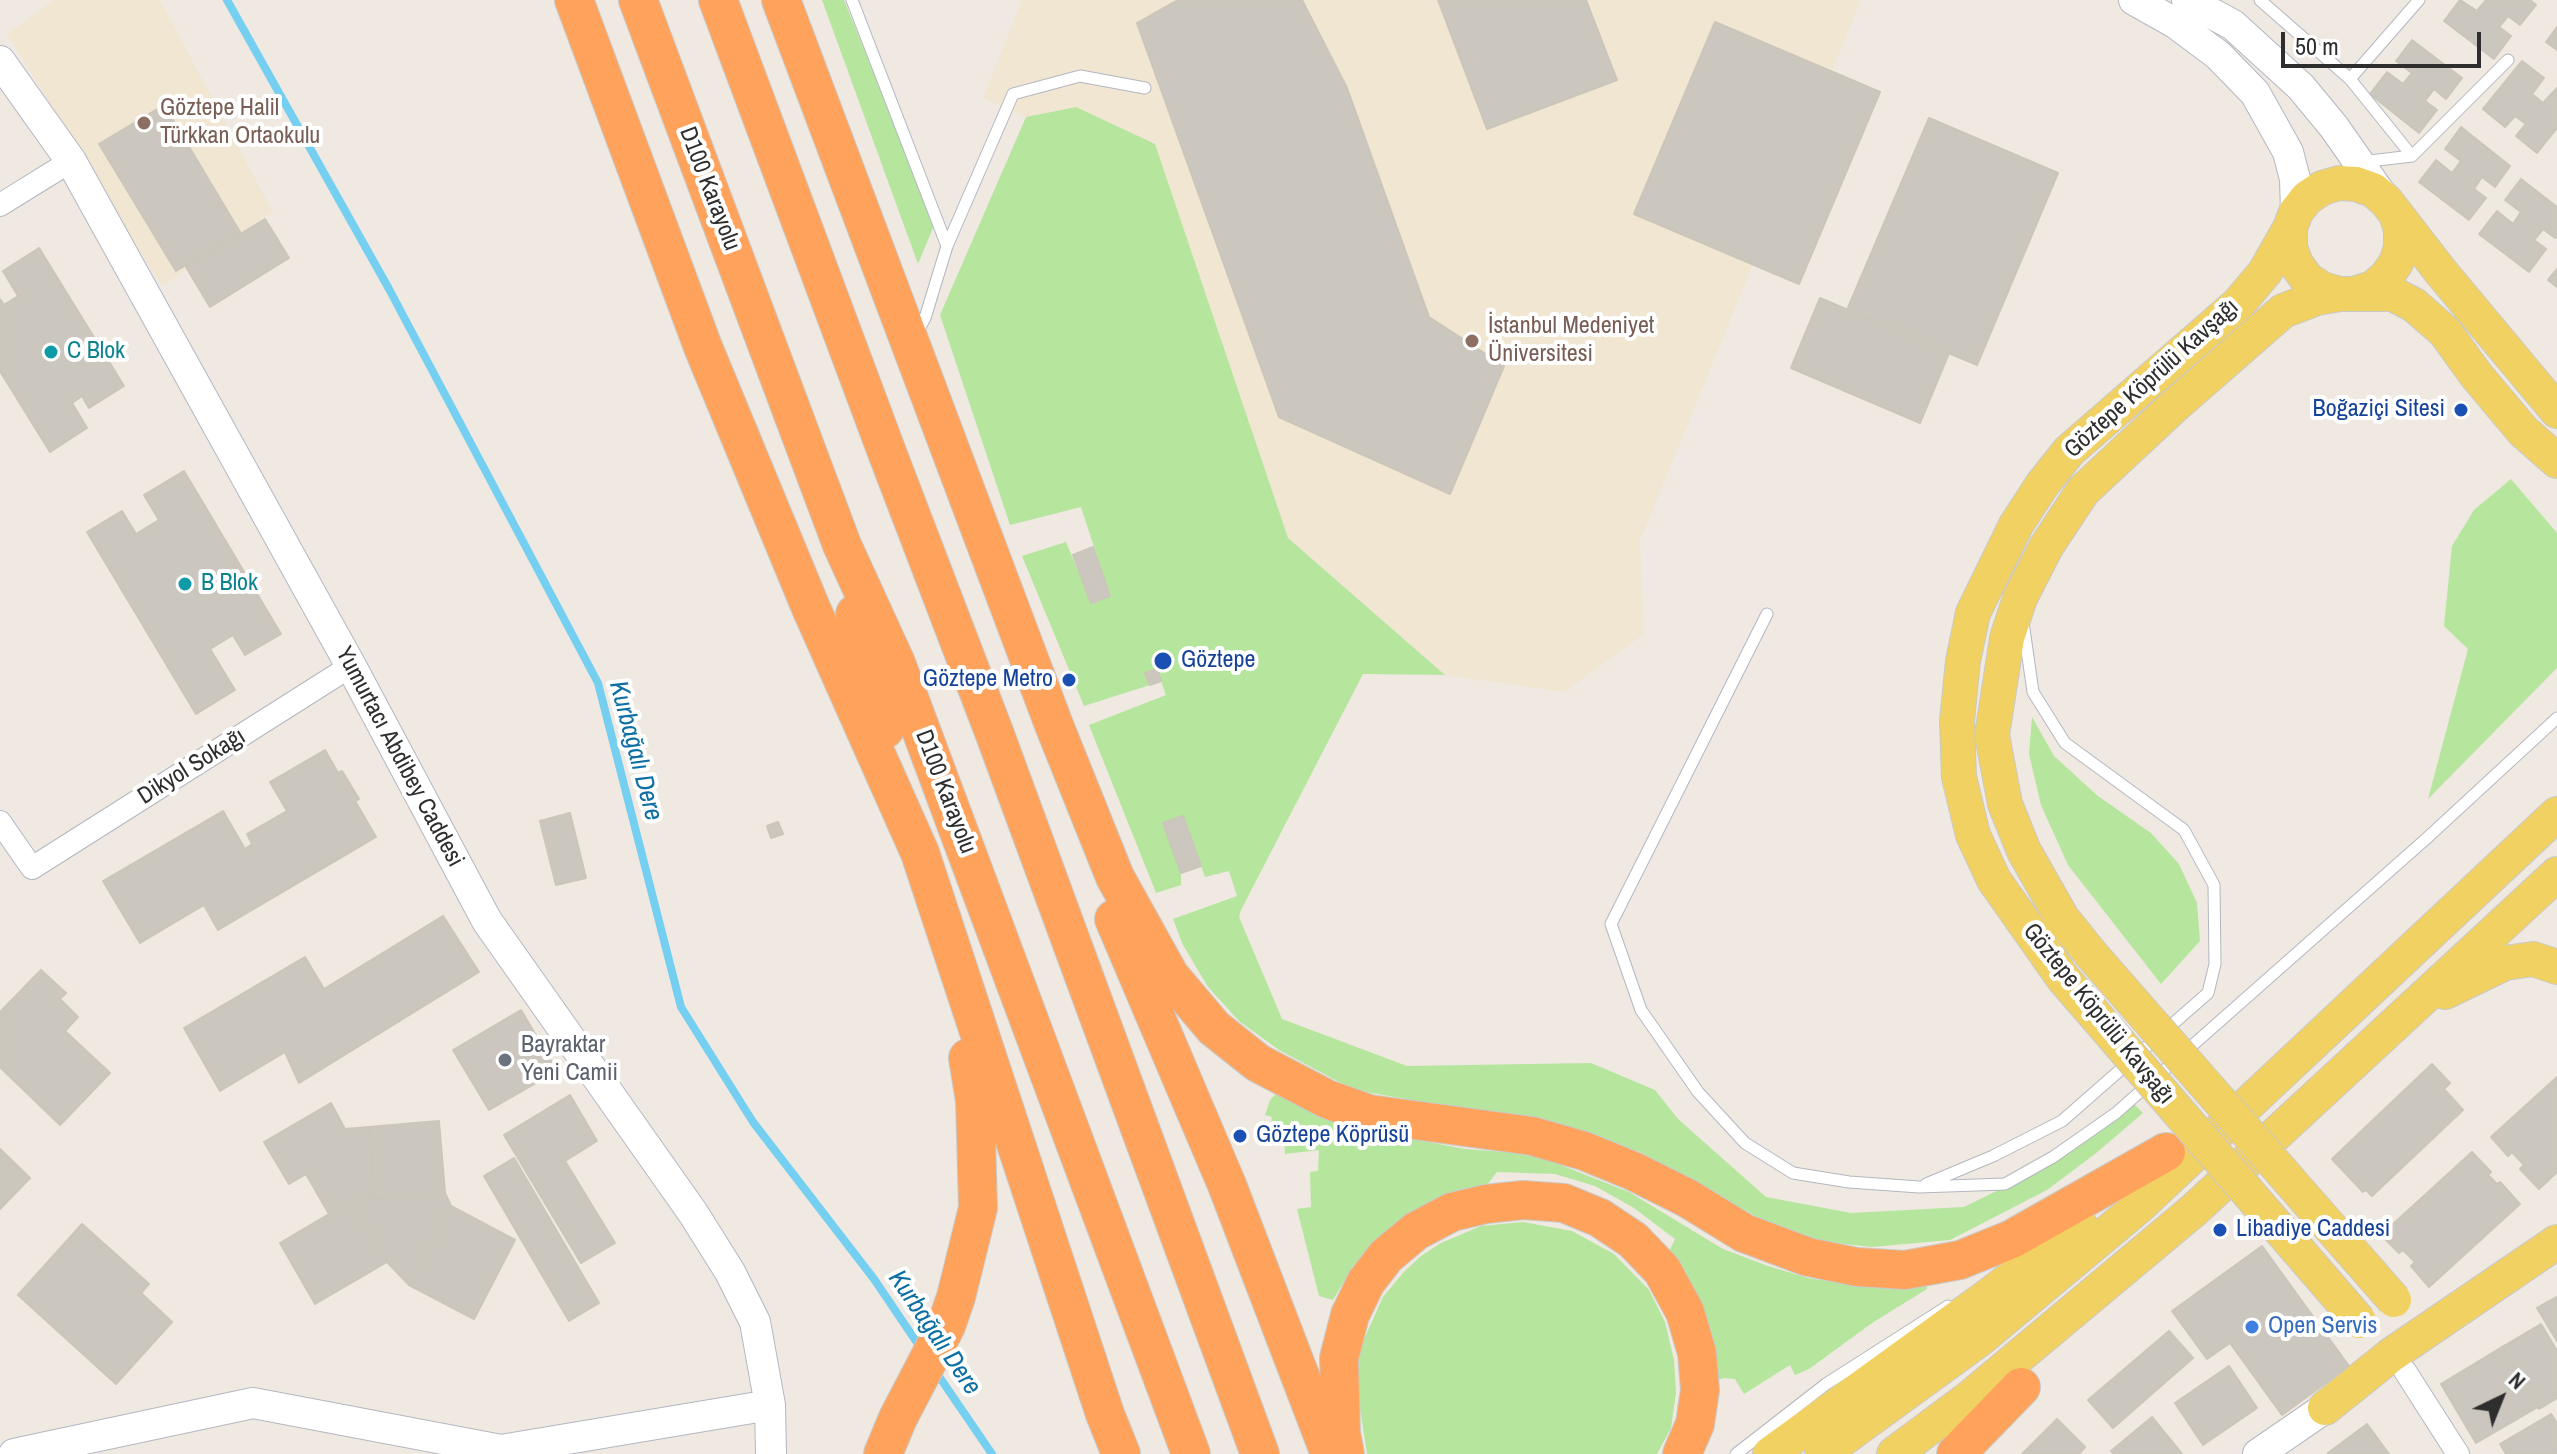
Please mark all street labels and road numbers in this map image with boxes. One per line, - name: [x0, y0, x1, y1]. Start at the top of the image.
- street label: D100 Karayolu: [672, 123, 746, 255]
- street label: Göztepe Köprülü Kavşağı: [2059, 293, 2245, 465]
- street label: Yumurtacı Abdibey Caddesi: [329, 642, 469, 872]
- street label: Dikyol Sokağı: [133, 723, 251, 811]
- street label: D100 Karayolu: [908, 726, 982, 858]
- street label: Göztepe Köprülü Kavşağı: [2016, 918, 2180, 1110]

